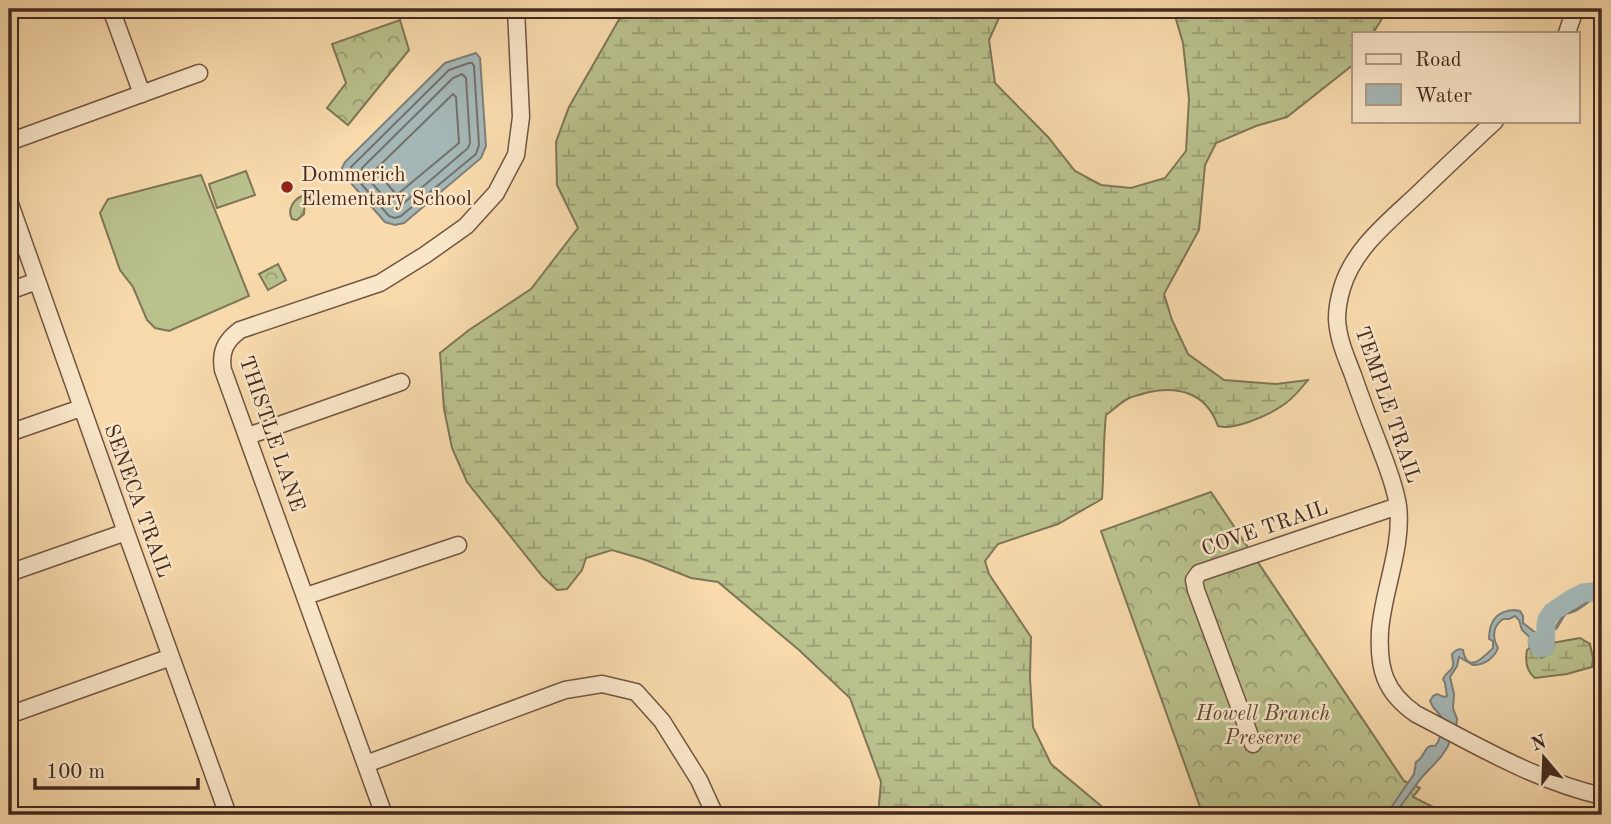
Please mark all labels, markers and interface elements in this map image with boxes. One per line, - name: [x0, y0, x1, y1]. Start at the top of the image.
- legend: [1352, 32, 1580, 122]
- text: Road: [1415, 50, 1462, 71]
- text: Water: [1415, 86, 1472, 107]
- place label: Dommerich Elementary School: [301, 165, 472, 210]
- marker: Dommerich Elementary School: [279, 179, 295, 195]
- street label: TEMPLE TRAIL: [1350, 324, 1424, 486]
- street label: THISTLE LANE: [235, 353, 307, 515]
- street label: SENECA TRAIL: [100, 422, 174, 580]
- street label: COVE TRAIL: [1199, 498, 1331, 560]
- park label: Howell Branch Preserve: [1195, 704, 1331, 749]
- north arrow: [1510, 722, 1580, 792]
- text: N: [1529, 733, 1550, 756]
- scale bar: [35, 747, 198, 791]
- text: 100 m: [46, 762, 105, 783]

